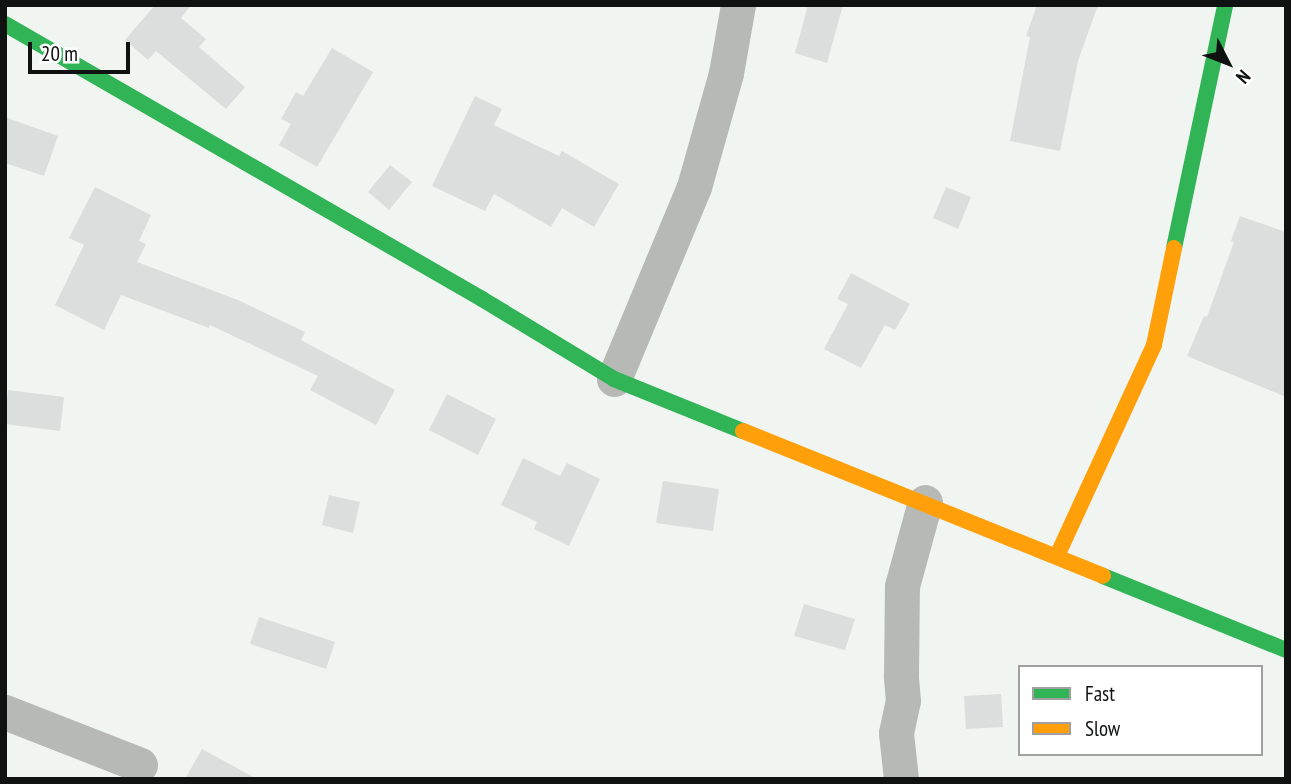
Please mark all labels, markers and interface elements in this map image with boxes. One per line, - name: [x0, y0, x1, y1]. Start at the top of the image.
- scale bar: [32, 28, 133, 72]
- north arrow: [1193, 28, 1263, 98]
- text: 20 m: [41, 40, 78, 67]
- text: N: [1231, 65, 1256, 89]
- legend: [1018, 665, 1263, 756]
- text: Fast: [1085, 680, 1115, 707]
- text: Slow: [1085, 715, 1120, 742]

